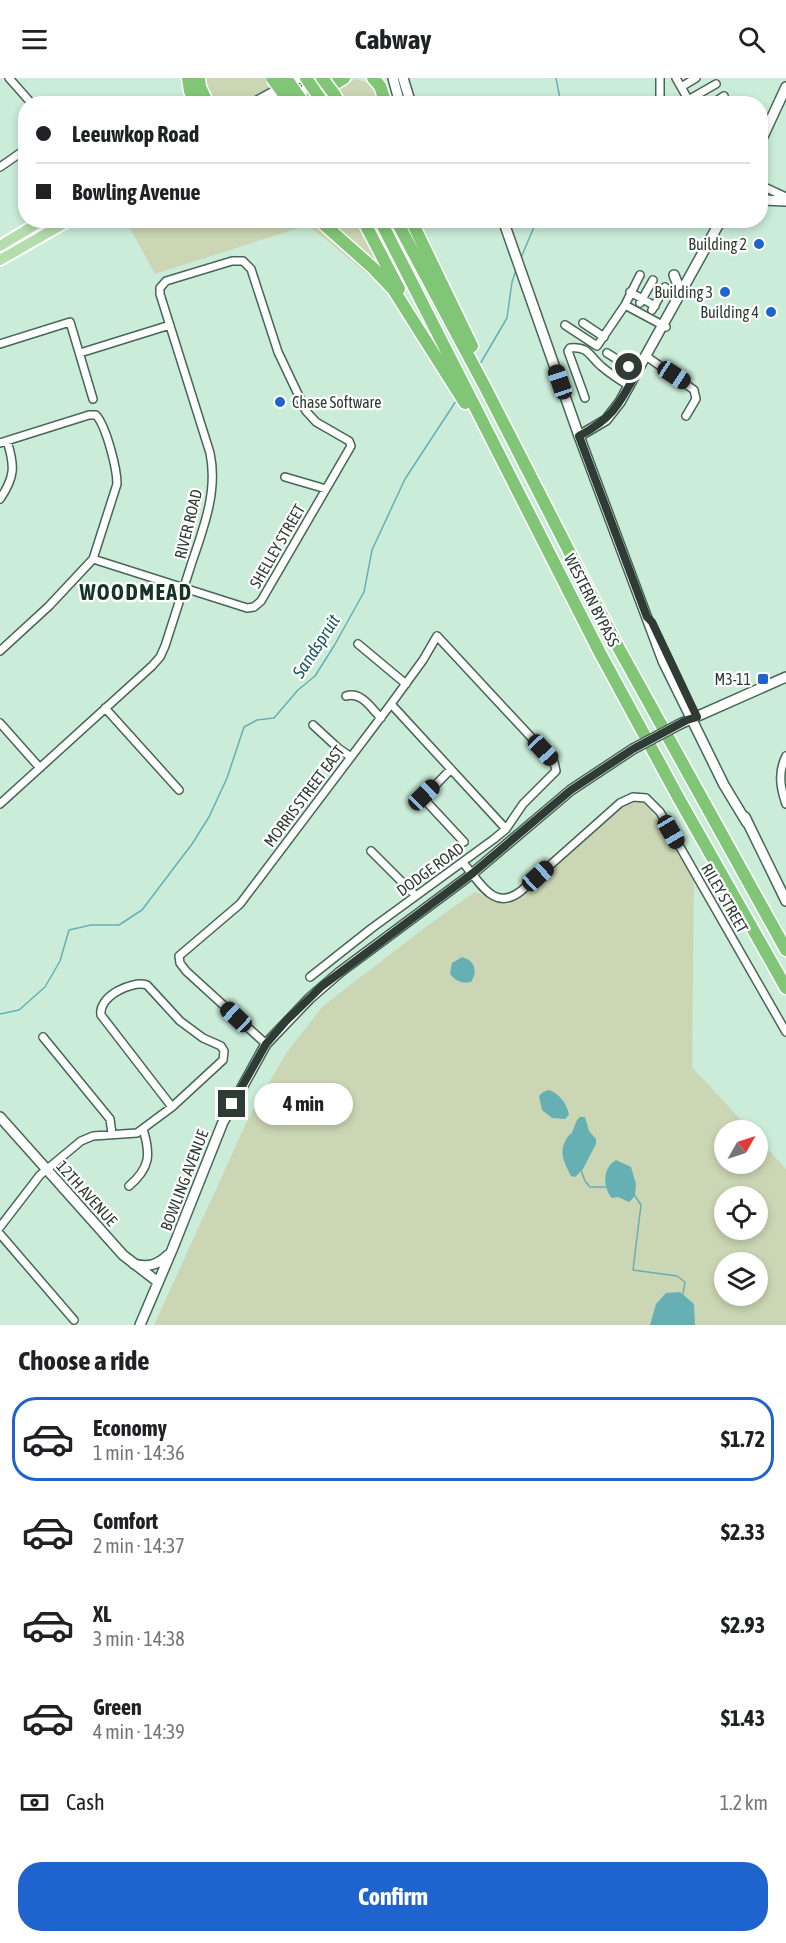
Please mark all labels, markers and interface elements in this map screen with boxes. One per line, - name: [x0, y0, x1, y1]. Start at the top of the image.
- icon: menu: [18, 23, 51, 56]
- icon: search: [735, 23, 768, 56]
- text: Cabway: [355, 24, 431, 55]
- text: Leeuwkop Road: [72, 121, 199, 147]
- text: Bowling Avenue: [72, 179, 201, 205]
- place label: Building 2: [688, 235, 747, 254]
- marker: Building 2: [752, 237, 766, 251]
- place label: Building 3: [654, 283, 713, 302]
- marker: Building 3: [718, 285, 732, 299]
- place label: Building 4: [700, 303, 759, 322]
- marker: Building 4: [764, 305, 778, 319]
- route start: [615, 353, 642, 380]
- car: [654, 358, 694, 392]
- car: [546, 362, 574, 402]
- place label: Chase Software: [292, 393, 382, 411]
- marker: Chase Software: [273, 395, 287, 409]
- street label: RIVER ROAD: [171, 487, 205, 561]
- street label: SHELLEY STREET: [246, 501, 308, 591]
- street label: WESTERN BYPASS: [561, 551, 623, 650]
- district label: WOODMEAD: [79, 579, 192, 605]
- water label: Sandspruit: [287, 610, 345, 683]
- place label: M3-11: [715, 670, 751, 688]
- marker: M3-11: [756, 672, 770, 686]
- car: [524, 731, 562, 769]
- street label: MORRIS STREET EAST: [260, 742, 348, 850]
- car: [405, 776, 443, 814]
- car: [654, 812, 688, 852]
- street label: DODGE ROAD: [393, 839, 467, 899]
- car: [519, 857, 557, 895]
- street label: RILEY STREET: [698, 860, 752, 936]
- car: [217, 998, 255, 1036]
- callout: 4 min: [253, 1083, 352, 1125]
- route end: [218, 1090, 245, 1117]
- text: 4 min: [283, 1092, 324, 1115]
- north arrow: [714, 1120, 768, 1174]
- map controls: [714, 1120, 768, 1306]
- street label: BOWLING AVENUE: [156, 1127, 212, 1233]
- street label: 12TH AVENUE: [53, 1157, 121, 1229]
- button: locate: [714, 1186, 768, 1240]
- button: layers: [714, 1252, 768, 1306]
- text: Choose a ride: [18, 1345, 150, 1376]
- icon: car: [21, 1412, 75, 1466]
- text: Economy: [93, 1415, 167, 1441]
- text: $1.72: [721, 1426, 765, 1452]
- text: 1 min · 14:36: [93, 1441, 185, 1464]
- icon: car: [21, 1505, 75, 1559]
- text: Comfort: [93, 1508, 158, 1534]
- text: $2.33: [721, 1519, 765, 1545]
- text: 2 min · 14:37: [93, 1534, 185, 1557]
- icon: car: [21, 1598, 75, 1652]
- text: XL: [93, 1601, 111, 1627]
- text: $2.93: [721, 1612, 765, 1638]
- text: 3 min · 14:38: [93, 1627, 185, 1650]
- icon: car: [21, 1691, 75, 1745]
- text: Green: [93, 1694, 142, 1720]
- text: $1.43: [721, 1705, 765, 1731]
- text: 4 min · 14:39: [93, 1720, 185, 1743]
- icon: cash: [18, 1786, 51, 1819]
- text: Cash: [66, 1789, 105, 1815]
- text: 1.2 km: [720, 1791, 768, 1814]
- button: Confirm: [18, 1862, 768, 1931]

